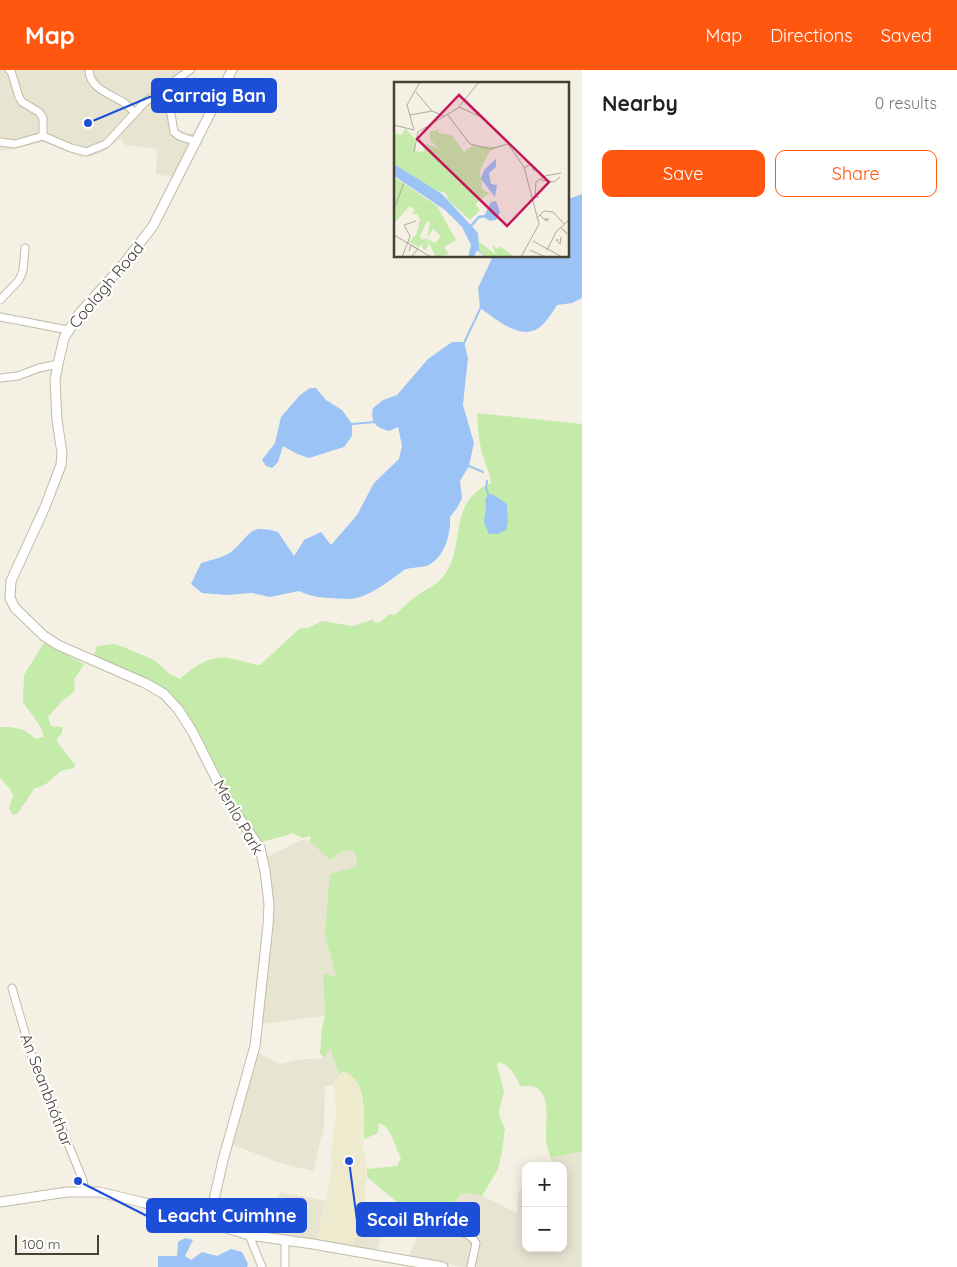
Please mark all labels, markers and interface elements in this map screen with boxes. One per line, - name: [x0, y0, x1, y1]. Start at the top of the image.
- text: Map: [25, 20, 75, 50]
- text: Map: [705, 24, 742, 47]
- text: Directions: [770, 24, 853, 47]
- text: Saved: [881, 24, 932, 47]
- callout: Carraig Ban: [152, 79, 276, 112]
- inset map: [394, 82, 570, 258]
- text: Carraig Ban: [162, 84, 266, 107]
- text: Nearby: [602, 90, 678, 116]
- text: 0 results: [875, 93, 937, 113]
- button: Save: [602, 150, 765, 197]
- button: Share: [775, 150, 937, 197]
- street label: Coolagh Road: [64, 238, 148, 332]
- street label: Menlo Park: [210, 776, 268, 858]
- street label: An Seanbhóthar: [16, 1030, 78, 1150]
- map controls: [522, 1162, 567, 1252]
- button: +: [522, 1162, 567, 1207]
- callout: Leacht Cuimhne: [147, 1199, 306, 1232]
- callout: Scoil Bhríde: [357, 1203, 479, 1236]
- text: Leacht Cuimhne: [157, 1204, 297, 1227]
- button: −: [522, 1207, 567, 1252]
- text: Scoil Bhríde: [367, 1208, 469, 1231]
- scale bar: [15, 1232, 99, 1255]
- text: 100 m: [22, 1235, 60, 1253]

